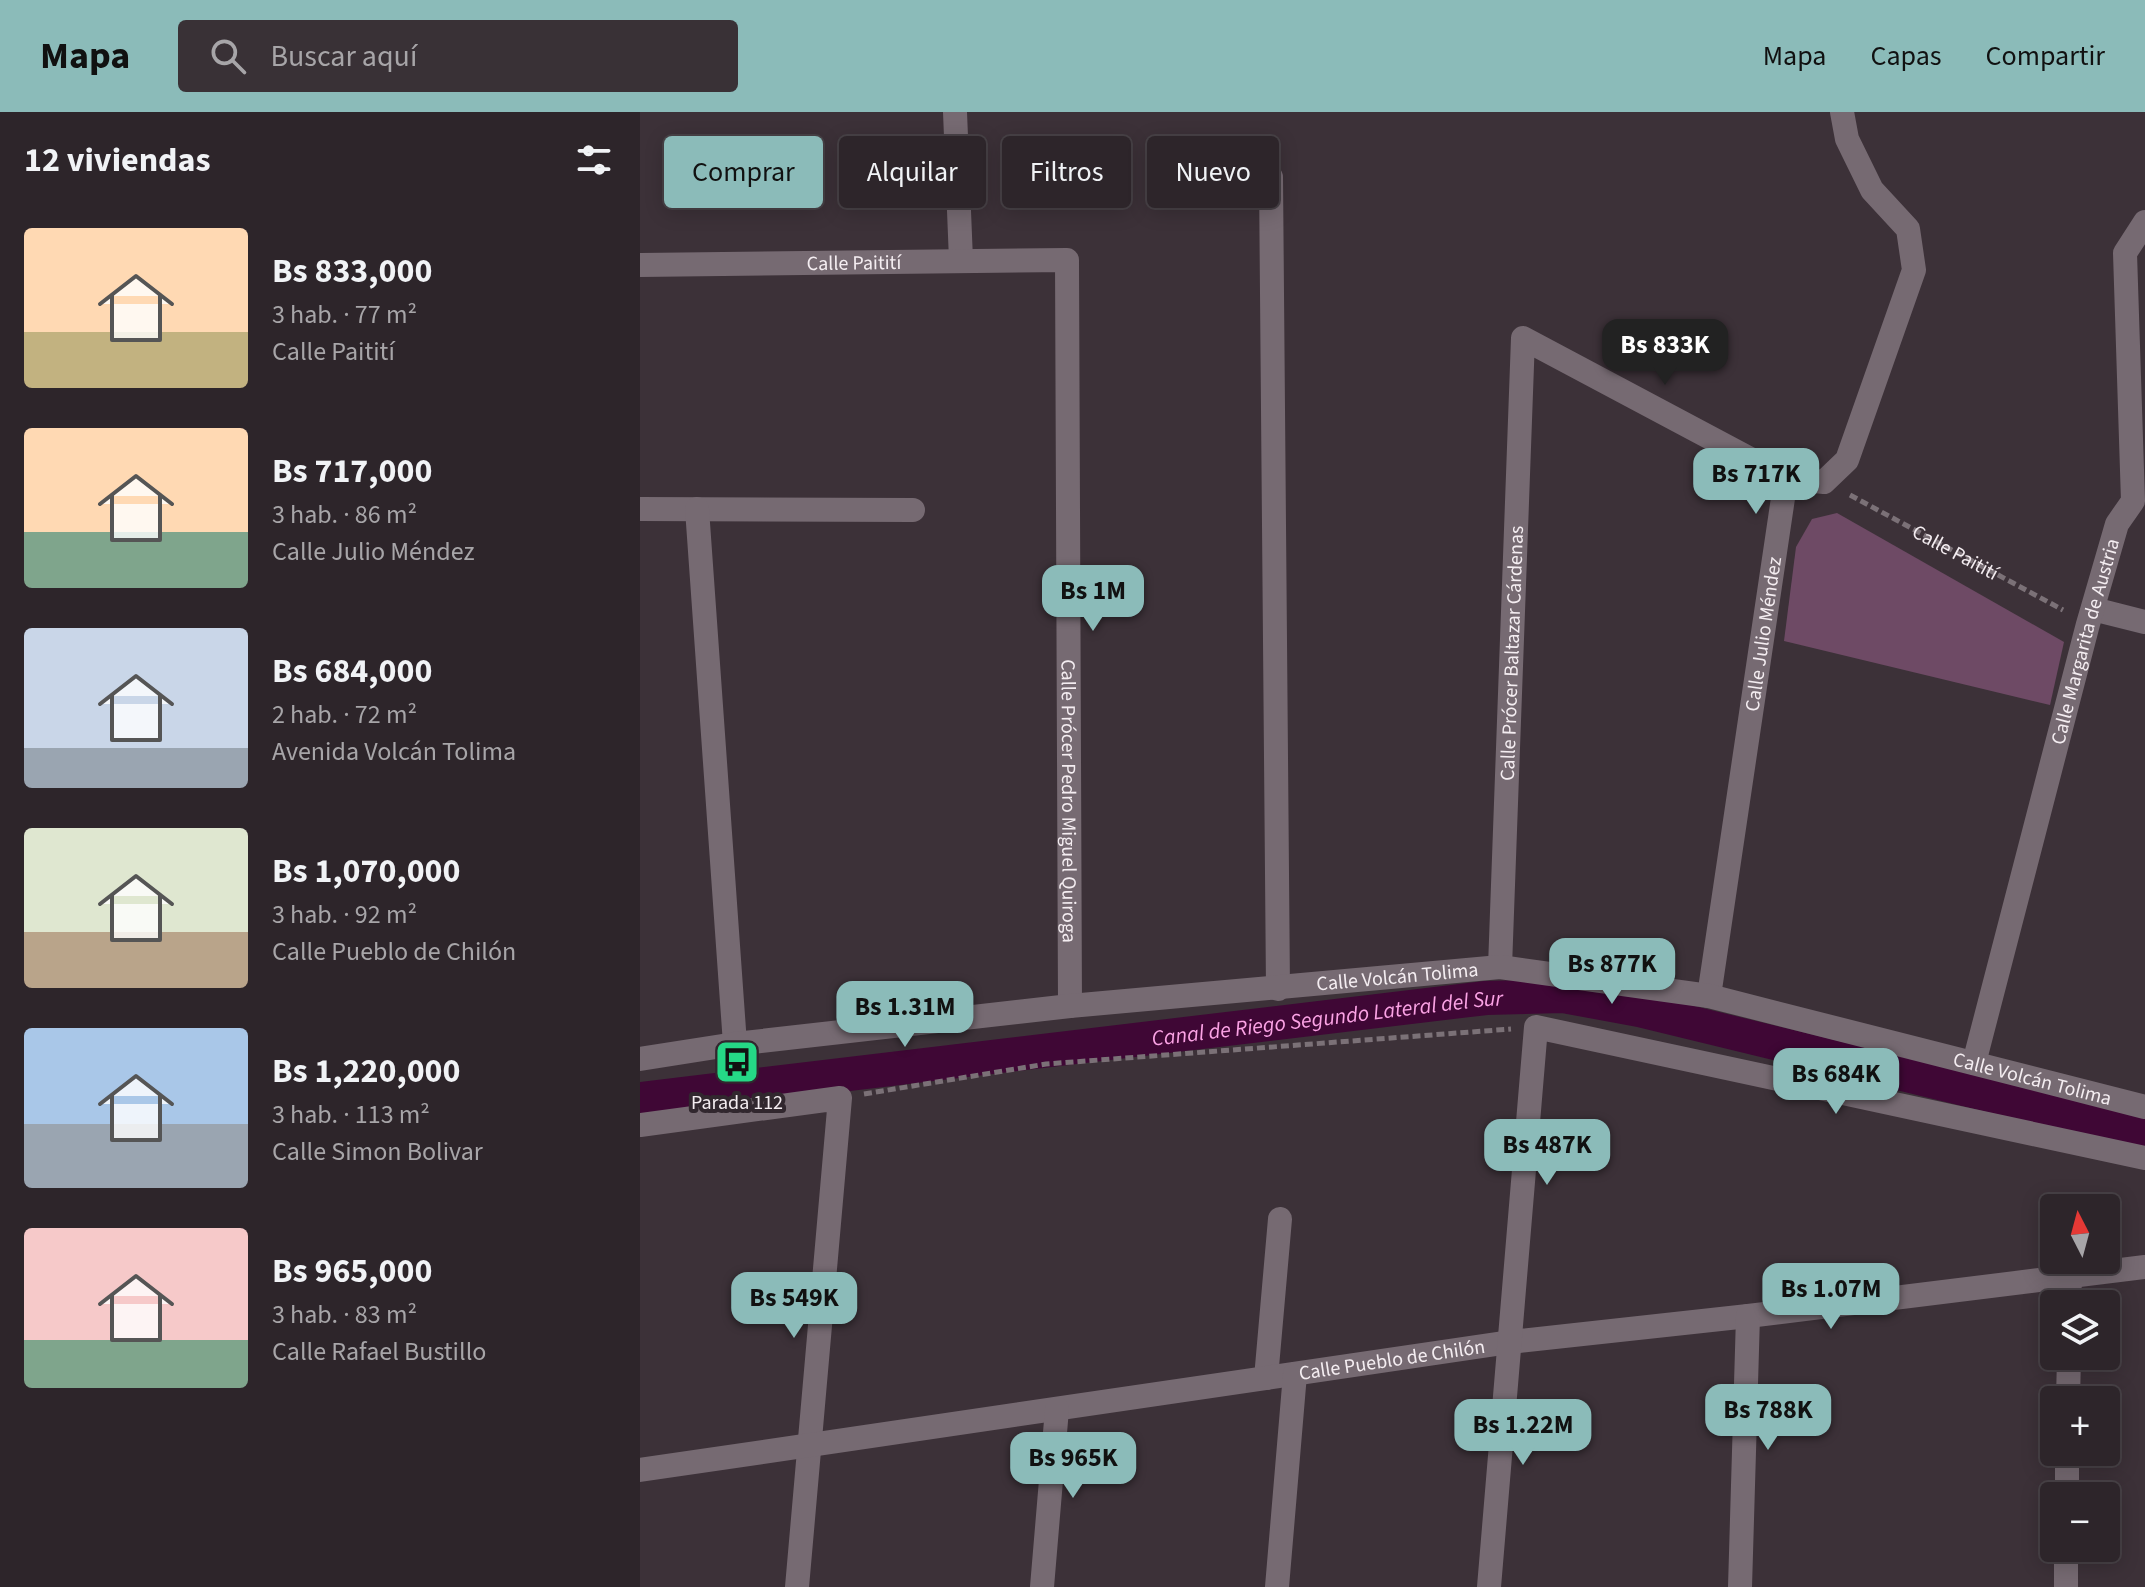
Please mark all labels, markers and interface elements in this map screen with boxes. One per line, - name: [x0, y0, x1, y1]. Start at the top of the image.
- search box: [178, 20, 738, 92]
- text: Mapa: [40, 29, 130, 83]
- icon: search: [206, 34, 250, 78]
- text: Buscar aquí: [270, 35, 417, 78]
- text: Mapa: [1763, 36, 1826, 76]
- text: Capas: [1870, 36, 1942, 76]
- text: Compartir: [1986, 36, 2105, 76]
- text: 12 viviendas: [24, 136, 211, 185]
- chip: Comprar: [664, 136, 823, 208]
- chip: Alquilar: [839, 136, 986, 208]
- chip: Filtros: [1002, 136, 1131, 208]
- chip: Nuevo: [1147, 136, 1279, 208]
- icon: filters: [572, 138, 616, 182]
- text: Bs 833,000: [272, 247, 432, 296]
- street label: Calle Paitití: [807, 249, 902, 278]
- icon: home: [88, 260, 184, 356]
- text: 3 hab. · 77 m²: [272, 296, 417, 333]
- pin: Bs 833K: [1591, 319, 1739, 387]
- text: Bs 833K: [1620, 326, 1710, 363]
- text: Calle Paitití: [272, 333, 395, 370]
- text: Bs 717,000: [272, 447, 432, 496]
- pin: Bs 717K: [1682, 448, 1830, 516]
- text: Bs 717K: [1711, 455, 1801, 492]
- icon: home: [88, 460, 184, 556]
- text: 3 hab. · 86 m²: [272, 496, 417, 533]
- street label: Calle Paitití: [1907, 518, 2004, 588]
- street label: Calle Prócer Baltazar Cárdenas: [1494, 525, 1531, 781]
- text: Calle Julio Méndez: [272, 533, 475, 570]
- street label: Calle Margarita de Austria: [2044, 535, 2127, 748]
- street label: Calle Julio Méndez: [1738, 555, 1789, 713]
- pin: Bs 1M: [1037, 565, 1149, 633]
- text: Bs 1M: [1060, 572, 1126, 609]
- text: Bs 684,000: [272, 647, 432, 696]
- street label: Calle Prócer Pedro Miguel Quiroga: [1054, 659, 1083, 943]
- icon: home: [88, 660, 184, 756]
- text: 2 hab. · 72 m²: [272, 696, 417, 733]
- text: Avenida Volcán Tolima: [272, 733, 516, 770]
- text: Bs 1,070,000: [272, 847, 461, 896]
- icon: home: [88, 860, 184, 956]
- text: 3 hab. · 92 m²: [272, 896, 417, 933]
- text: Calle Pueblo de Chilón: [272, 933, 516, 970]
- pin: Bs 877K: [1538, 938, 1686, 1006]
- text: Bs 877K: [1567, 945, 1657, 982]
- street label: Calle Volcán Tolima: [1315, 956, 1480, 999]
- pin: Bs 1.31M: [822, 981, 988, 1049]
- water label: Canal de Riego Segundo Lateral del Sur: [1150, 983, 1505, 1055]
- text: Bs 1.31M: [854, 988, 956, 1025]
- bus stop icon: Parada 112: [713, 1038, 761, 1086]
- street label: Calle Volcán Tolima: [1950, 1046, 2115, 1113]
- text: Bs 1,220,000: [272, 1047, 461, 1096]
- pin: Bs 684K: [1762, 1048, 1910, 1116]
- text: Bs 684K: [1791, 1055, 1881, 1092]
- icon: home: [88, 1060, 184, 1156]
- place label: Parada 112: [691, 1089, 783, 1117]
- text: 3 hab. · 113 m²: [272, 1096, 430, 1133]
- pin: Bs 487K: [1473, 1119, 1621, 1187]
- text: Bs 487K: [1502, 1126, 1592, 1163]
- text: Calle Simon Bolivar: [272, 1133, 483, 1170]
- north arrow: [2040, 1194, 2120, 1274]
- map controls: [2040, 1194, 2120, 1562]
- text: Bs 965,000: [272, 1247, 432, 1296]
- icon: home: [88, 1260, 184, 1356]
- pin: Bs 1.07M: [1748, 1263, 1914, 1331]
- text: Bs 1.07M: [1780, 1270, 1882, 1307]
- pin: Bs 549K: [720, 1272, 868, 1340]
- text: Bs 549K: [749, 1279, 839, 1316]
- button: layers: [2040, 1290, 2120, 1370]
- text: 3 hab. · 83 m²: [272, 1296, 417, 1333]
- text: Calle Rafael Bustillo: [272, 1333, 486, 1370]
- street label: Calle Pueblo de Chilón: [1297, 1333, 1487, 1388]
- pin: Bs 788K: [1694, 1384, 1842, 1452]
- button: +: [2040, 1386, 2120, 1466]
- text: Bs 788K: [1723, 1391, 1813, 1428]
- pin: Bs 1.22M: [1440, 1399, 1606, 1467]
- text: Bs 1.22M: [1472, 1406, 1574, 1443]
- pin: Bs 965K: [999, 1432, 1147, 1500]
- text: Bs 965K: [1028, 1439, 1118, 1476]
- button: −: [2040, 1482, 2120, 1562]

